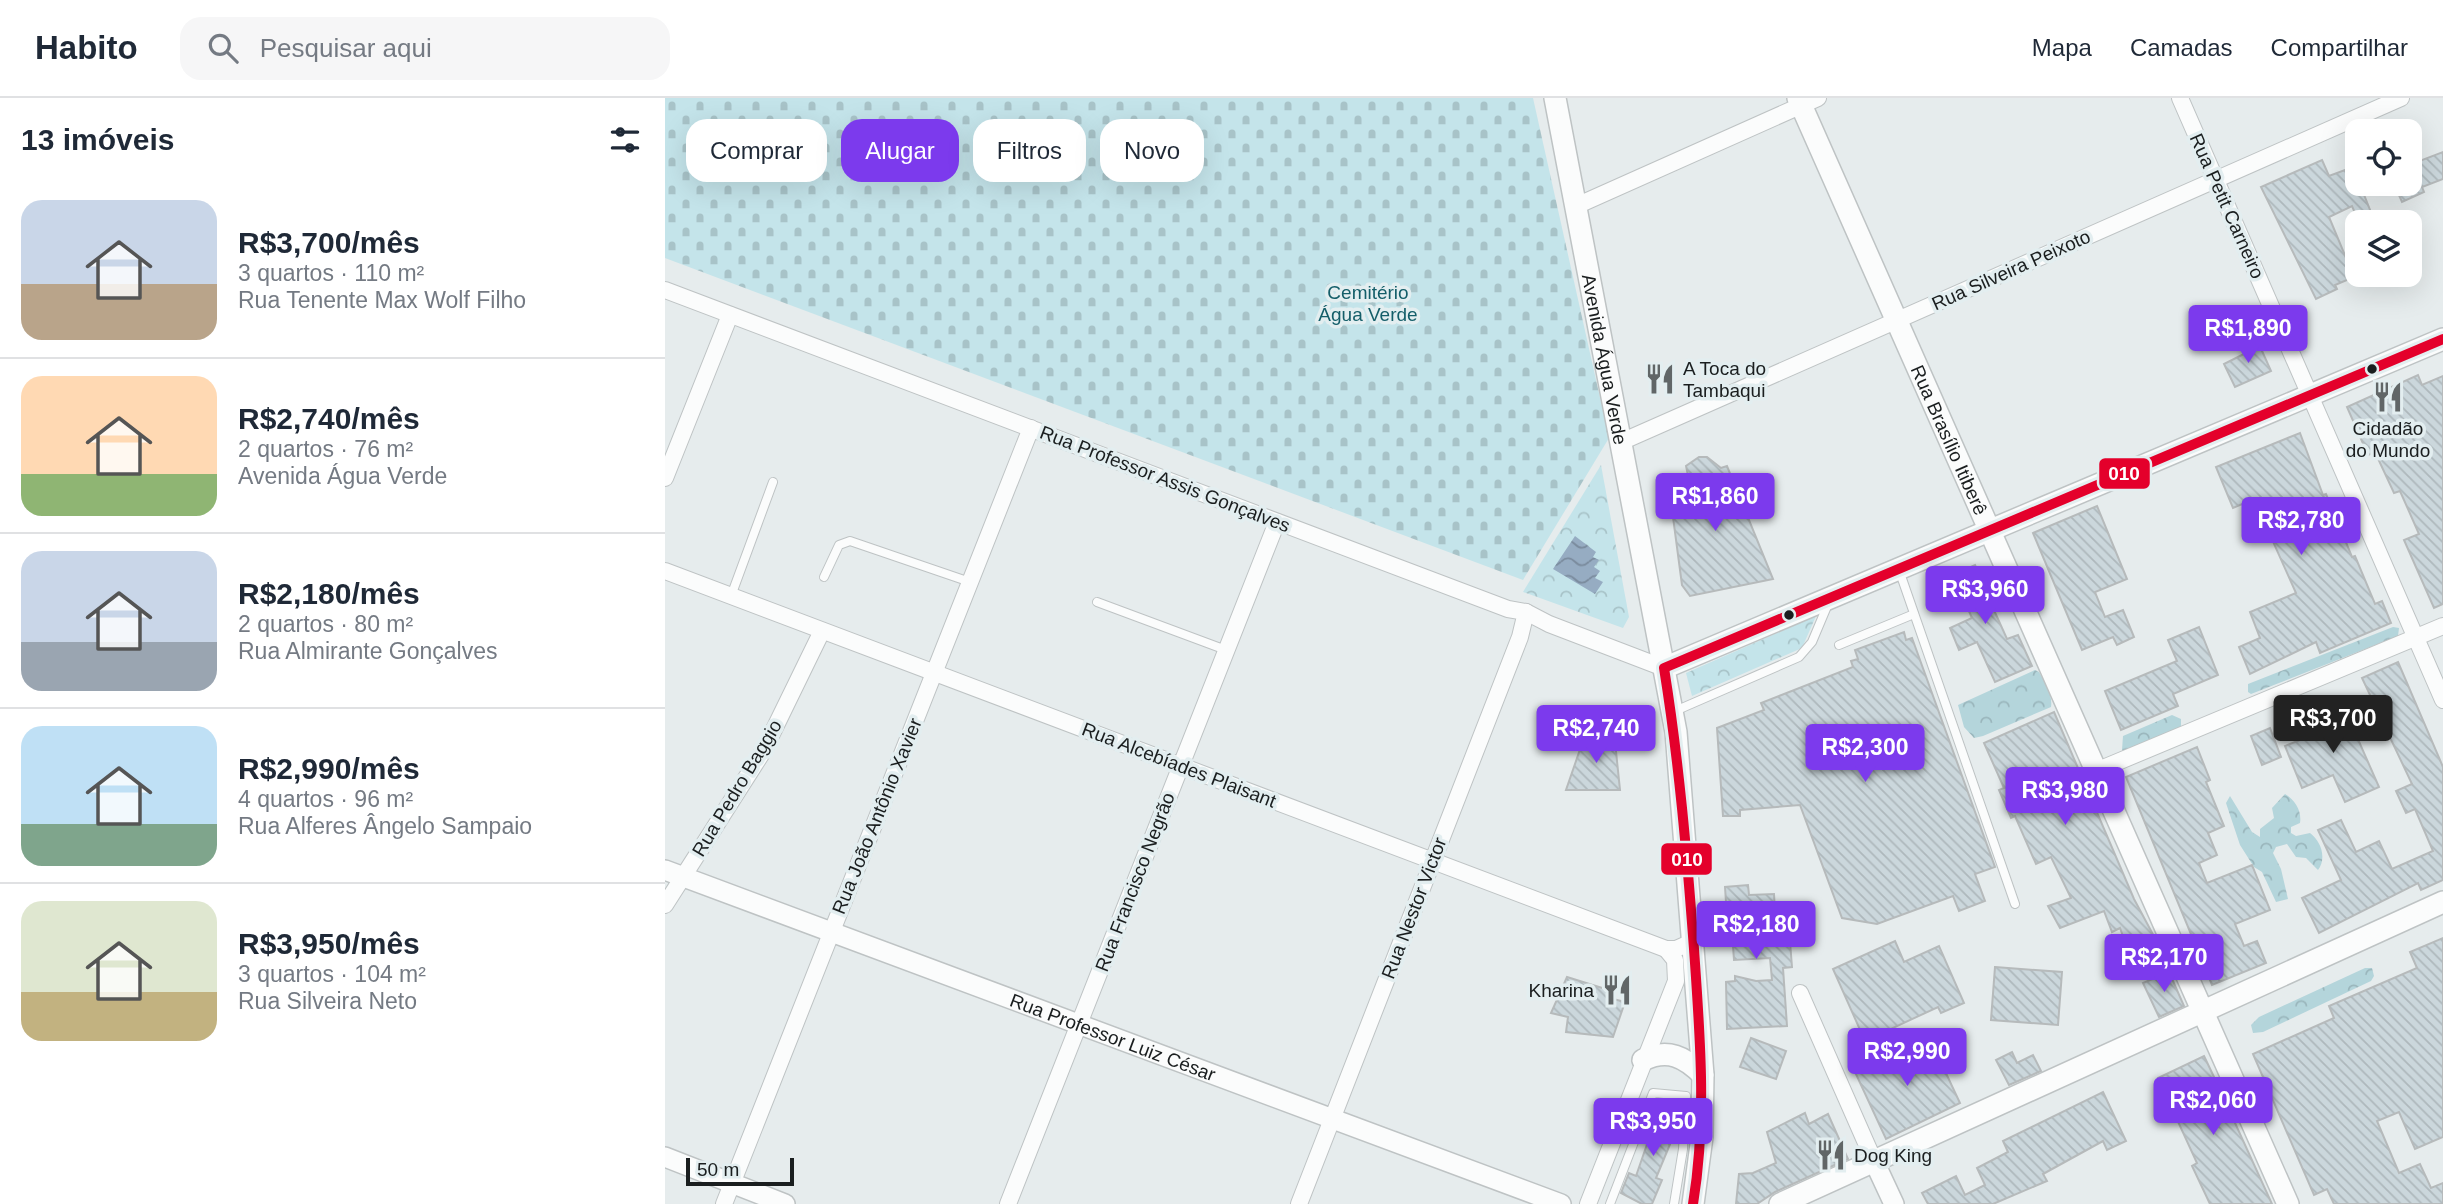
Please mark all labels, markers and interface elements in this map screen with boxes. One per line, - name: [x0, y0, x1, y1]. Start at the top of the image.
- search box: [180, 17, 670, 80]
- text: Habito: [35, 29, 138, 66]
- icon: search: [204, 29, 242, 67]
- text: Pesquisar aqui: [260, 33, 432, 63]
- text: Mapa: [2032, 34, 2092, 61]
- text: Camadas: [2130, 34, 2233, 61]
- text: Compartilhar: [2271, 34, 2408, 61]
- chip: Comprar: [686, 119, 827, 182]
- chip: Alugar: [841, 119, 959, 182]
- chip: Filtros: [973, 119, 1086, 182]
- chip: Novo: [1100, 119, 1204, 182]
- map controls: [2345, 119, 2422, 287]
- button: locate: [2345, 119, 2422, 196]
- icon: filters: [606, 121, 644, 159]
- text: 13 imóveis: [21, 123, 174, 156]
- street label: Rua Petit Carneiro: [2186, 130, 2268, 282]
- button: layers: [2345, 210, 2422, 287]
- text: R$3,700/mês: [238, 226, 420, 259]
- street label: Rua Silveira Peixoto: [1929, 226, 2093, 314]
- icon: home: [77, 228, 161, 312]
- text: 3 quartos · 110 m²: [238, 260, 424, 286]
- street label: Avenida Água Verde: [1578, 272, 1631, 446]
- park label: Cemitério Água Verde: [1318, 282, 1418, 325]
- text: Rua Tenente Max Wolf Filho: [238, 287, 526, 313]
- pin: R$1,890: [2183, 306, 2313, 365]
- text: R$1,890: [2205, 315, 2291, 341]
- place label: A Toca do Tambaqui: [1683, 358, 1766, 401]
- restaurant icon: A Toca do Tambaqui: [1643, 362, 1677, 396]
- street label: Rua Brasílio Itiberê: [1907, 362, 1992, 518]
- unlabelled marker: [2365, 362, 2379, 376]
- restaurant icon: Cidadão do Mundo: [2371, 380, 2405, 414]
- text: R$2,740/mês: [238, 402, 420, 435]
- icon: home: [77, 404, 161, 488]
- place label: Cidadão do Mundo: [2346, 418, 2430, 461]
- street label: Rua Professor Assis Gonçalves: [1037, 422, 1293, 536]
- text: 2 quartos · 76 m²: [238, 436, 413, 462]
- line badge: 010: [2098, 457, 2151, 490]
- text: Avenida Água Verde: [238, 463, 447, 489]
- text: 010: [2108, 463, 2140, 484]
- pin: R$1,860: [1650, 474, 1780, 533]
- text: R$1,860: [1672, 483, 1758, 509]
- pin: R$2,780: [2236, 498, 2366, 557]
- text: R$2,780: [2258, 507, 2344, 533]
- pin: R$3,960: [1920, 566, 2050, 626]
- text: R$3,960: [1942, 576, 2028, 602]
- text: R$2,180/mês: [238, 577, 420, 610]
- icon: home: [77, 579, 161, 663]
- unlabelled marker: [1782, 608, 1796, 622]
- text: 2 quartos · 80 m²: [238, 611, 413, 637]
- text: Rua Almirante Gonçalves: [238, 638, 498, 664]
- pin: R$3,700: [2268, 696, 2398, 755]
- text: R$3,700: [2290, 705, 2376, 731]
- pin: R$2,740: [1531, 706, 1661, 765]
- street label: Rua João Antônio Xavier: [828, 714, 926, 917]
- text: R$2,740: [1553, 715, 1639, 741]
- street label: Rua Pedro Baggio: [688, 716, 786, 860]
- street label: Rua Alcebíades Plaisant: [1079, 718, 1280, 812]
- pin: R$2,300: [1800, 724, 1930, 784]
- text: R$2,300: [1822, 734, 1908, 760]
- text: R$2,990/mês: [238, 752, 420, 785]
- icon: home: [77, 754, 161, 838]
- pin: R$3,980: [2000, 768, 2130, 827]
- text: R$3,980: [2022, 777, 2108, 803]
- text: 4 quartos · 96 m²: [238, 786, 413, 812]
- street label: Rua Francisco Negrão: [1091, 790, 1179, 974]
- text: Rua Alferes Ângelo Sampaio: [238, 813, 532, 839]
- street label: Rua Nestor Victor: [1377, 834, 1451, 982]
- line badge: 010: [1660, 842, 1713, 876]
- text: 010: [1671, 849, 1703, 870]
- pin: R$2,180: [1691, 902, 1821, 961]
- text: R$2,180: [1713, 911, 1799, 937]
- text: R$3,950/mês: [238, 927, 420, 960]
- icon: home: [77, 929, 161, 1013]
- pin: R$2,170: [2099, 934, 2229, 994]
- text: R$2,170: [2121, 944, 2207, 970]
- text: 3 quartos · 104 m²: [238, 961, 426, 987]
- restaurant icon: Kharina: [1600, 973, 1634, 1007]
- place label: Kharina: [1529, 980, 1594, 1001]
- text: Rua Silveira Neto: [238, 988, 417, 1014]
- street label: Rua Professor Luiz César: [1007, 989, 1219, 1085]
- pin: R$2,990: [1842, 1028, 1972, 1088]
- text: R$2,990: [1864, 1038, 1950, 1064]
- pin: R$2,060: [2148, 1077, 2278, 1137]
- text: R$2,060: [2170, 1087, 2256, 1113]
- pin: R$3,950: [1588, 1098, 1718, 1158]
- text: R$3,950: [1610, 1108, 1696, 1134]
- restaurant icon: Dog King: [1814, 1138, 1848, 1172]
- place label: Dog King: [1854, 1145, 1932, 1166]
- scale bar: [686, 1155, 795, 1187]
- text: 50 m: [697, 1159, 739, 1180]

